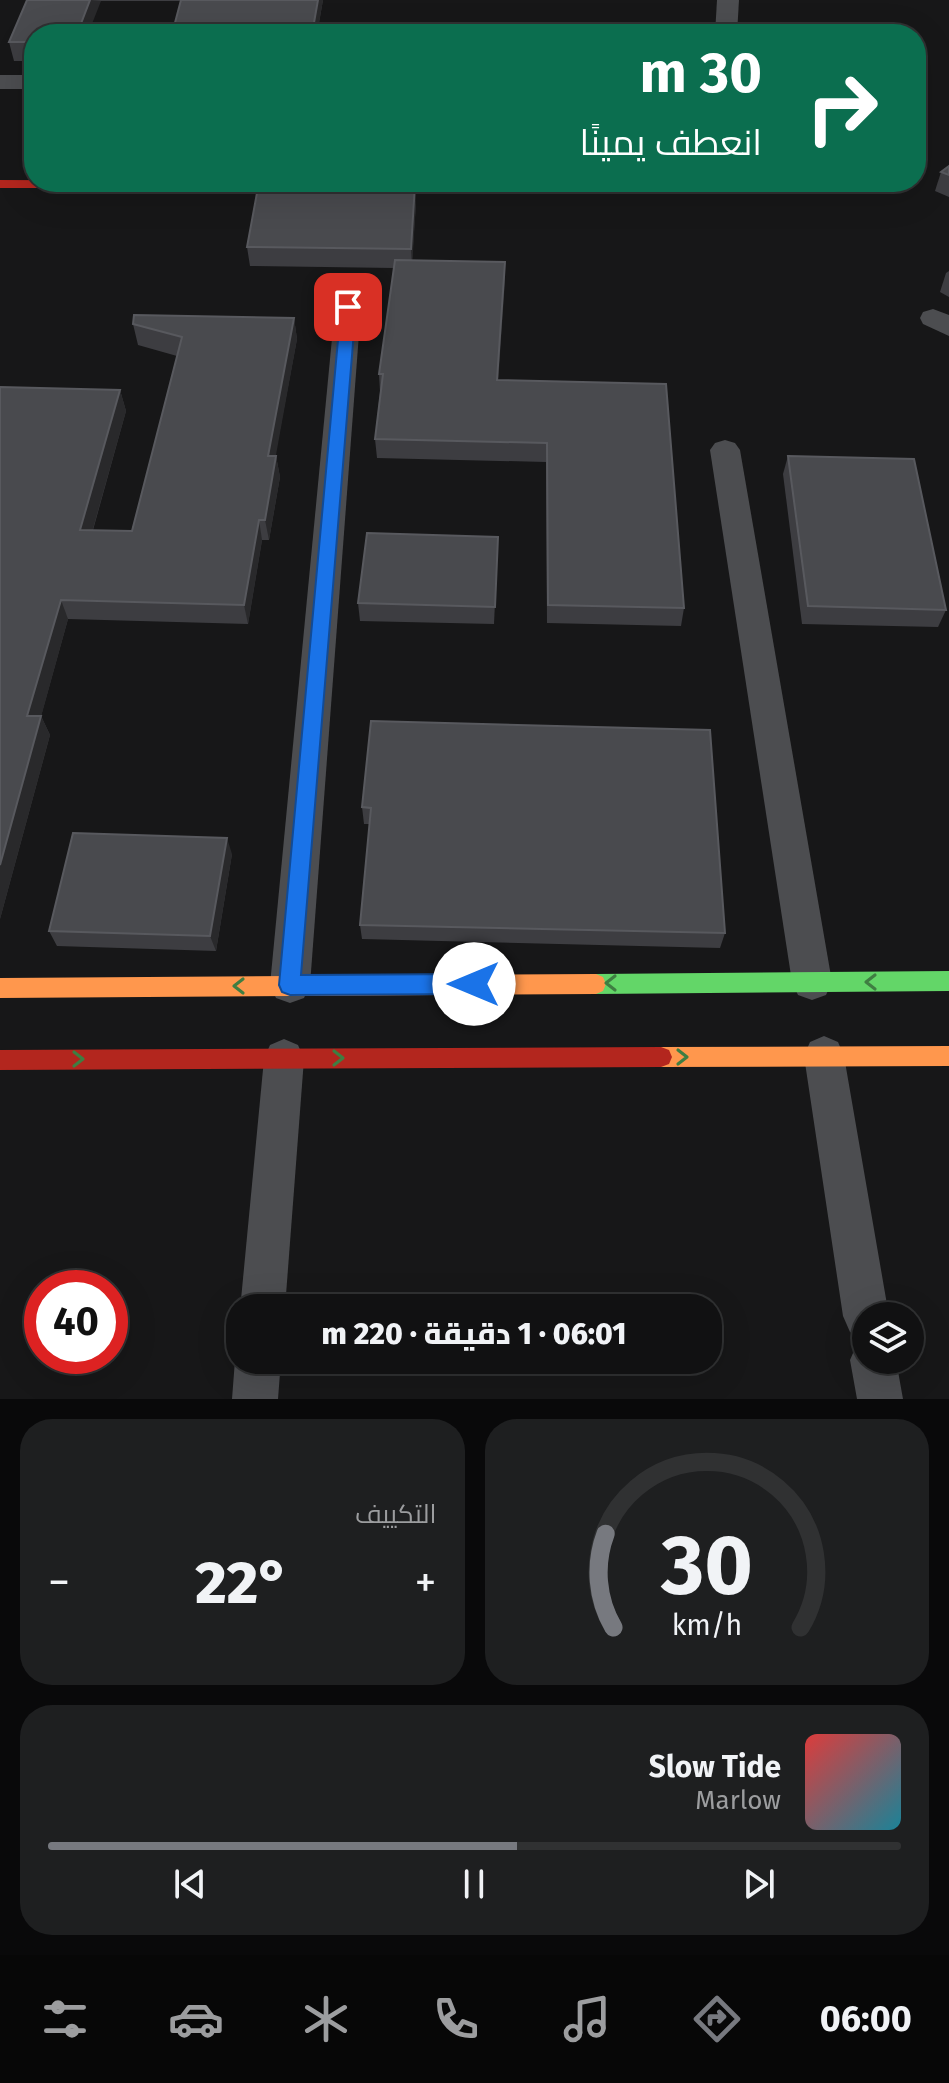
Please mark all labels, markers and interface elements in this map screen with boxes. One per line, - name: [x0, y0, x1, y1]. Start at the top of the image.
- text: 30 m: [640, 40, 762, 107]
- icon: right: [790, 56, 894, 160]
- text: انعطف يمينًا: [580, 121, 762, 165]
- pin: [314, 273, 382, 341]
- icon: arrive: [326, 285, 370, 329]
- position arrow: [432, 942, 516, 1026]
- one-way arrow: [864, 973, 877, 991]
- one-way arrow: [604, 974, 617, 992]
- one-way arrow: [232, 977, 245, 995]
- one-way arrow: [676, 1048, 689, 1066]
- one-way arrow: [332, 1049, 345, 1067]
- one-way arrow: [72, 1051, 85, 1068]
- speed limit sign: 40: [24, 1270, 128, 1374]
- map controls: [852, 1302, 924, 1374]
- button: layers: [852, 1302, 924, 1374]
- text: 06:01 · 1 دقيقة · 220 m: [322, 1316, 626, 1352]
- text: التكييف: [355, 1499, 437, 1530]
- text: 30: [660, 1516, 753, 1616]
- text: 22°: [195, 1547, 289, 1619]
- text: −: [48, 1556, 70, 1609]
- text: +: [415, 1556, 437, 1609]
- text: km/h: [671, 1608, 742, 1643]
- text: Slow Tide: [649, 1749, 781, 1785]
- text: Marlow: [695, 1785, 781, 1816]
- icon: previous: [168, 1862, 212, 1906]
- icon: pause: [452, 1862, 496, 1906]
- icon: next: [737, 1862, 781, 1906]
- icon: filters: [37, 1991, 93, 2047]
- icon: car: [168, 1991, 224, 2047]
- icon: climate: [298, 1991, 354, 2047]
- icon: phone: [428, 1991, 484, 2047]
- icon: music: [559, 1991, 615, 2047]
- icon: directions: [689, 1991, 745, 2047]
- text: 06:00: [820, 1997, 912, 2041]

